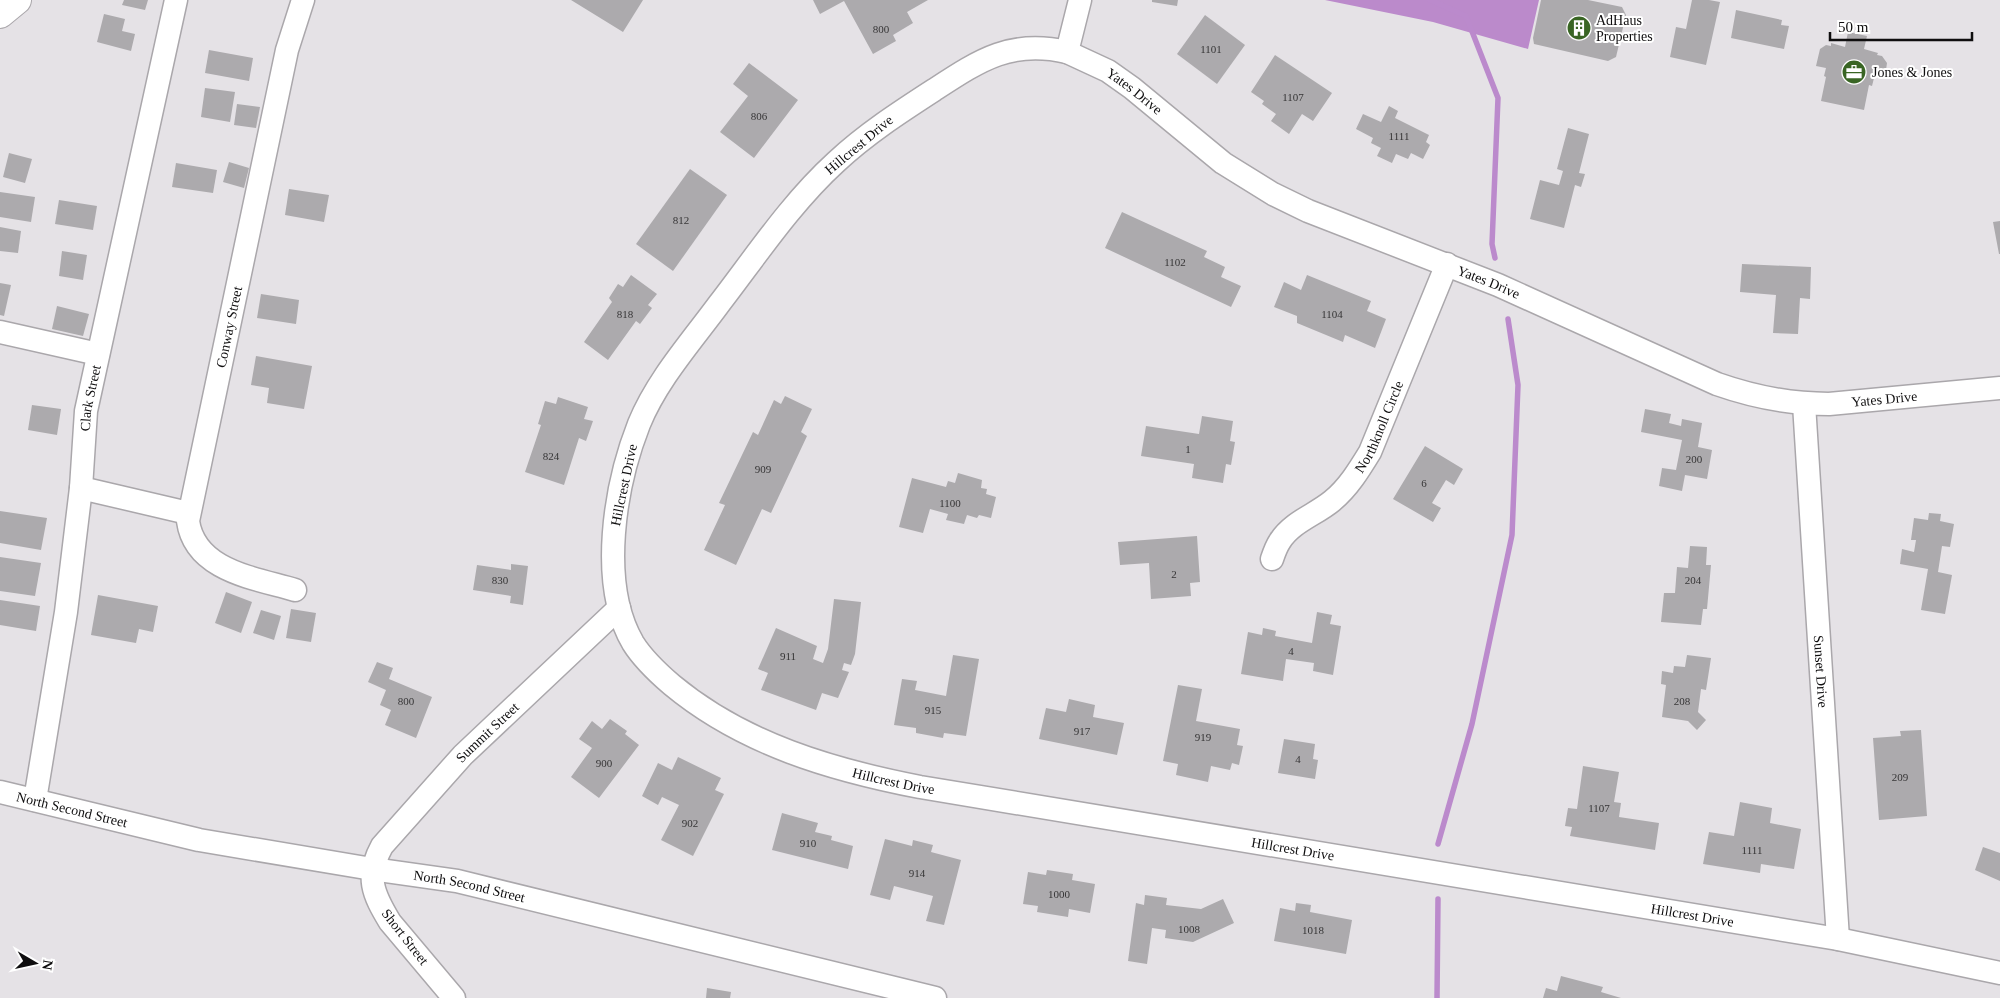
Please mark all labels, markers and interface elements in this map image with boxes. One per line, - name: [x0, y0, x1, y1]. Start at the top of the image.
- scale bar: [1830, 10, 1972, 42]
- place label: AdHaus Properties: [1596, 13, 1653, 44]
- building icon: AdHaus Properties: [1566, 15, 1592, 41]
- text: 50 m: [1838, 19, 1869, 35]
- house number: 800: [873, 23, 890, 35]
- house number: 1101: [1200, 43, 1222, 55]
- office icon: Jones & Jones: [1841, 59, 1867, 85]
- street label: Yates Drive: [1104, 65, 1165, 117]
- place label: Jones & Jones: [1872, 65, 1952, 80]
- house number: 1107: [1282, 91, 1304, 103]
- house number: 806: [751, 110, 768, 122]
- street label: Hillcrest Drive: [822, 112, 896, 178]
- house number: 1111: [1389, 130, 1409, 142]
- house number: 812: [673, 214, 689, 226]
- house number: 1102: [1164, 256, 1186, 268]
- street label: Yates Drive: [1455, 263, 1522, 301]
- street label: Conway Street: [213, 285, 245, 369]
- house number: 818: [617, 308, 634, 320]
- house number: 1104: [1321, 308, 1343, 320]
- street label: Clark Street: [77, 363, 103, 432]
- street label: Northknoll Circle: [1352, 378, 1406, 475]
- street label: Yates Drive: [1851, 388, 1918, 409]
- street label: Hillcrest Drive: [608, 443, 640, 527]
- house number: 1: [1185, 443, 1191, 455]
- house number: 824: [543, 450, 560, 462]
- house number: 200: [1686, 453, 1703, 465]
- house number: 909: [755, 463, 772, 475]
- house number: 6: [1421, 477, 1427, 489]
- house number: 1100: [939, 497, 961, 509]
- house number: 2: [1171, 568, 1177, 580]
- house number: 830: [492, 574, 509, 586]
- house number: 204: [1685, 574, 1702, 586]
- street label: Sunset Drive: [1811, 635, 1831, 708]
- house number: 4: [1288, 645, 1294, 657]
- house number: 911: [780, 650, 796, 662]
- house number: 800: [398, 695, 415, 707]
- house number: 208: [1674, 695, 1691, 707]
- street label: Summit Street: [453, 699, 522, 765]
- house number: 915: [925, 704, 942, 716]
- house number: 917: [1074, 725, 1091, 737]
- house number: 919: [1195, 731, 1212, 743]
- house number: 4: [1295, 753, 1301, 765]
- house number: 900: [596, 757, 613, 769]
- street label: Hillcrest Drive: [851, 765, 936, 797]
- house number: 209: [1892, 771, 1909, 783]
- street label: North Second Street: [15, 789, 129, 830]
- house number: 1107: [1588, 802, 1610, 814]
- house number: 902: [682, 817, 698, 829]
- street label: Hillcrest Drive: [1250, 835, 1335, 863]
- house number: 910: [800, 837, 817, 849]
- house number: 1111: [1742, 844, 1762, 856]
- street label: North Second Street: [413, 867, 527, 905]
- house number: 914: [909, 867, 926, 879]
- house number: 1000: [1048, 888, 1071, 900]
- street label: Hillcrest Drive: [1650, 901, 1735, 929]
- street label: Short Street: [379, 906, 431, 968]
- house number: 1008: [1178, 923, 1201, 935]
- house number: 1018: [1302, 924, 1325, 936]
- north arrow: [10, 938, 60, 988]
- text: N: [39, 959, 56, 971]

